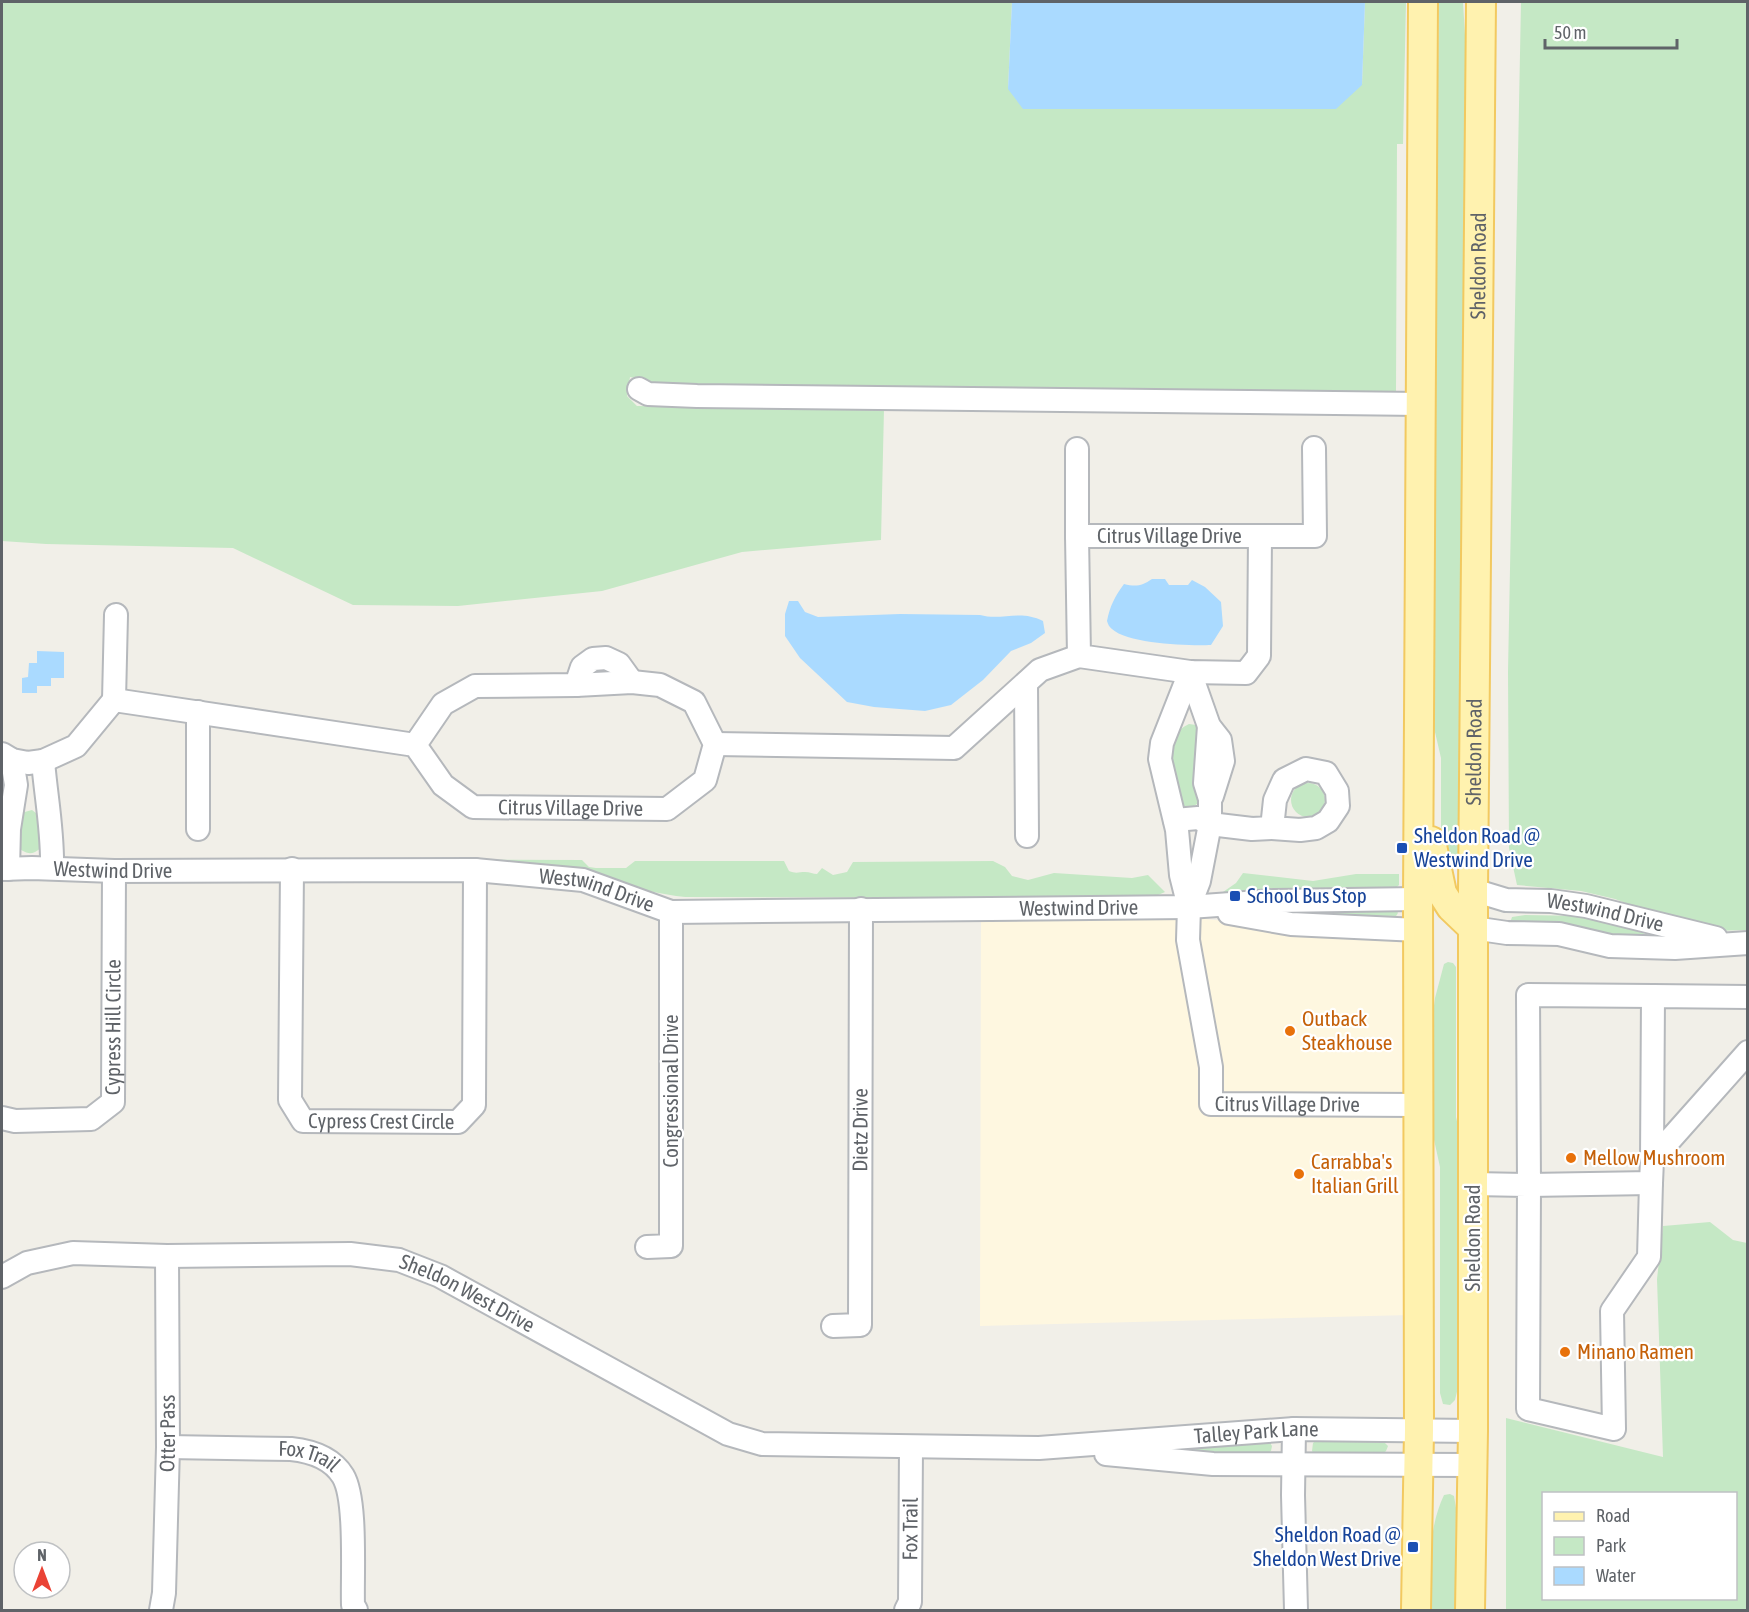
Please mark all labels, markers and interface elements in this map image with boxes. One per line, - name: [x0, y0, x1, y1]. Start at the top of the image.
- scale bar: [1545, 12, 1677, 50]
- text: 50 m: [1554, 22, 1586, 43]
- street label: Sheldon Road: [1465, 212, 1490, 320]
- street label: Citrus Village Drive: [1097, 523, 1242, 547]
- street label: Sheldon Road: [1461, 698, 1486, 806]
- street label: Citrus Village Drive: [498, 794, 643, 820]
- place label: Sheldon Road @ Westwind Drive: [1414, 823, 1540, 871]
- marker: Sheldon Road @ Westwind Drive: [1395, 841, 1409, 855]
- street label: Westwind Drive: [53, 856, 172, 882]
- street label: Westwind Drive: [538, 863, 658, 916]
- place label: School Bus Stop: [1247, 883, 1367, 907]
- street label: Westwind Drive: [1546, 888, 1666, 936]
- marker: School Bus Stop: [1228, 889, 1242, 903]
- street label: Westwind Drive: [1019, 894, 1138, 920]
- street label: Cypress Hill Circle: [100, 959, 125, 1095]
- place label: Outback Steakhouse: [1302, 1006, 1392, 1054]
- street label: Congressional Drive: [658, 1015, 682, 1167]
- marker: Outback Steakhouse: [1283, 1024, 1297, 1038]
- street label: Dietz Drive: [847, 1088, 872, 1172]
- street label: Citrus Village Drive: [1215, 1091, 1360, 1116]
- street label: Cypress Crest Circle: [308, 1108, 455, 1133]
- place label: Mellow Mushroom: [1583, 1145, 1725, 1169]
- place label: Carrabba's Italian Grill: [1311, 1149, 1399, 1197]
- marker: Mellow Mushroom: [1564, 1151, 1578, 1165]
- marker: Carrabba's Italian Grill: [1292, 1167, 1306, 1181]
- street label: Sheldon Road: [1460, 1185, 1484, 1291]
- street label: Sheldon West Drive: [397, 1249, 539, 1337]
- place label: Minano Ramen: [1577, 1339, 1694, 1363]
- marker: Minano Ramen: [1558, 1345, 1572, 1359]
- street label: Otter Pass: [154, 1395, 179, 1472]
- street label: Talley Park Lane: [1193, 1416, 1319, 1447]
- street label: Fox Trail: [278, 1436, 346, 1476]
- legend: [1542, 1492, 1737, 1600]
- street label: Fox Trail: [897, 1497, 922, 1561]
- text: Road: [1596, 1505, 1630, 1526]
- place label: Sheldon Road @ Sheldon West Drive: [1253, 1522, 1401, 1570]
- text: Park: [1596, 1535, 1626, 1556]
- north arrow: [12, 1540, 72, 1600]
- marker: Sheldon Road @ Sheldon West Drive: [1406, 1540, 1420, 1554]
- text: N: [37, 1546, 47, 1564]
- text: Water: [1596, 1565, 1636, 1586]

